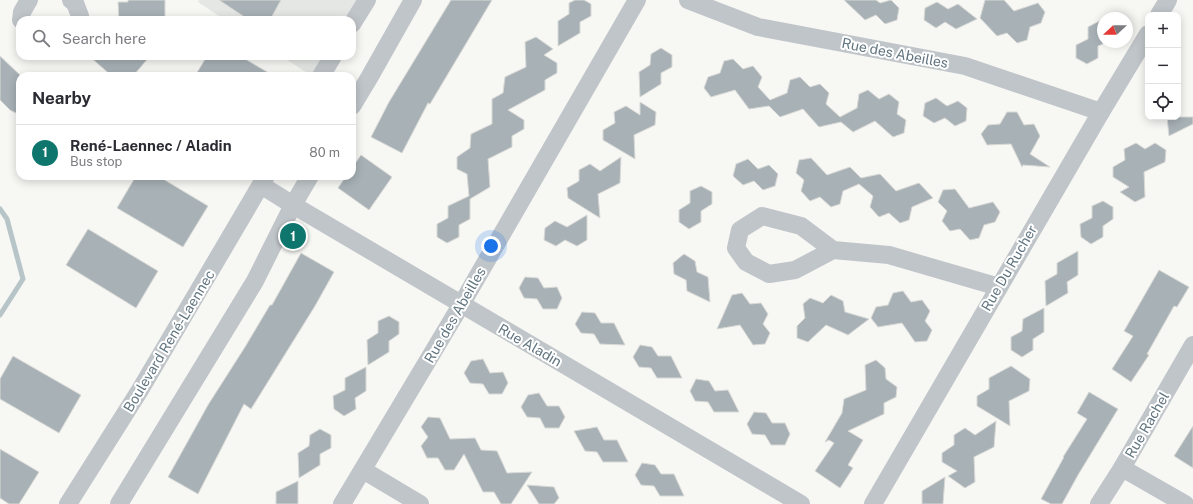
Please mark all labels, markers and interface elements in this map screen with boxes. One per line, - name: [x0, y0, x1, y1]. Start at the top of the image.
- north arrow: [1097, 12, 1133, 48]
- map controls: [1145, 12, 1181, 120]
- button: +: [1145, 12, 1181, 48]
- search box: [16, 16, 356, 60]
- icon: search: [30, 27, 52, 49]
- text: Search here: [62, 30, 146, 47]
- street label: Rue des Abeilles: [841, 35, 949, 71]
- button: −: [1145, 48, 1181, 84]
- button: locate: [1145, 84, 1181, 120]
- text: Nearby: [32, 88, 91, 108]
- text: René-Laennec / Aladin: [70, 137, 232, 154]
- text: 1: [42, 145, 48, 160]
- text: 80 m: [309, 145, 340, 160]
- text: Bus stop: [70, 154, 122, 169]
- pin: 1: [280, 221, 306, 251]
- street label: Rue Du Rucher: [978, 222, 1040, 314]
- your location: [481, 236, 501, 256]
- street label: Rue des Abeilles: [421, 264, 489, 366]
- street label: Boulevard René-Laennec: [120, 267, 218, 415]
- street label: Rue Aladin: [495, 320, 565, 370]
- street label: Rue Rachel: [1122, 389, 1172, 461]

